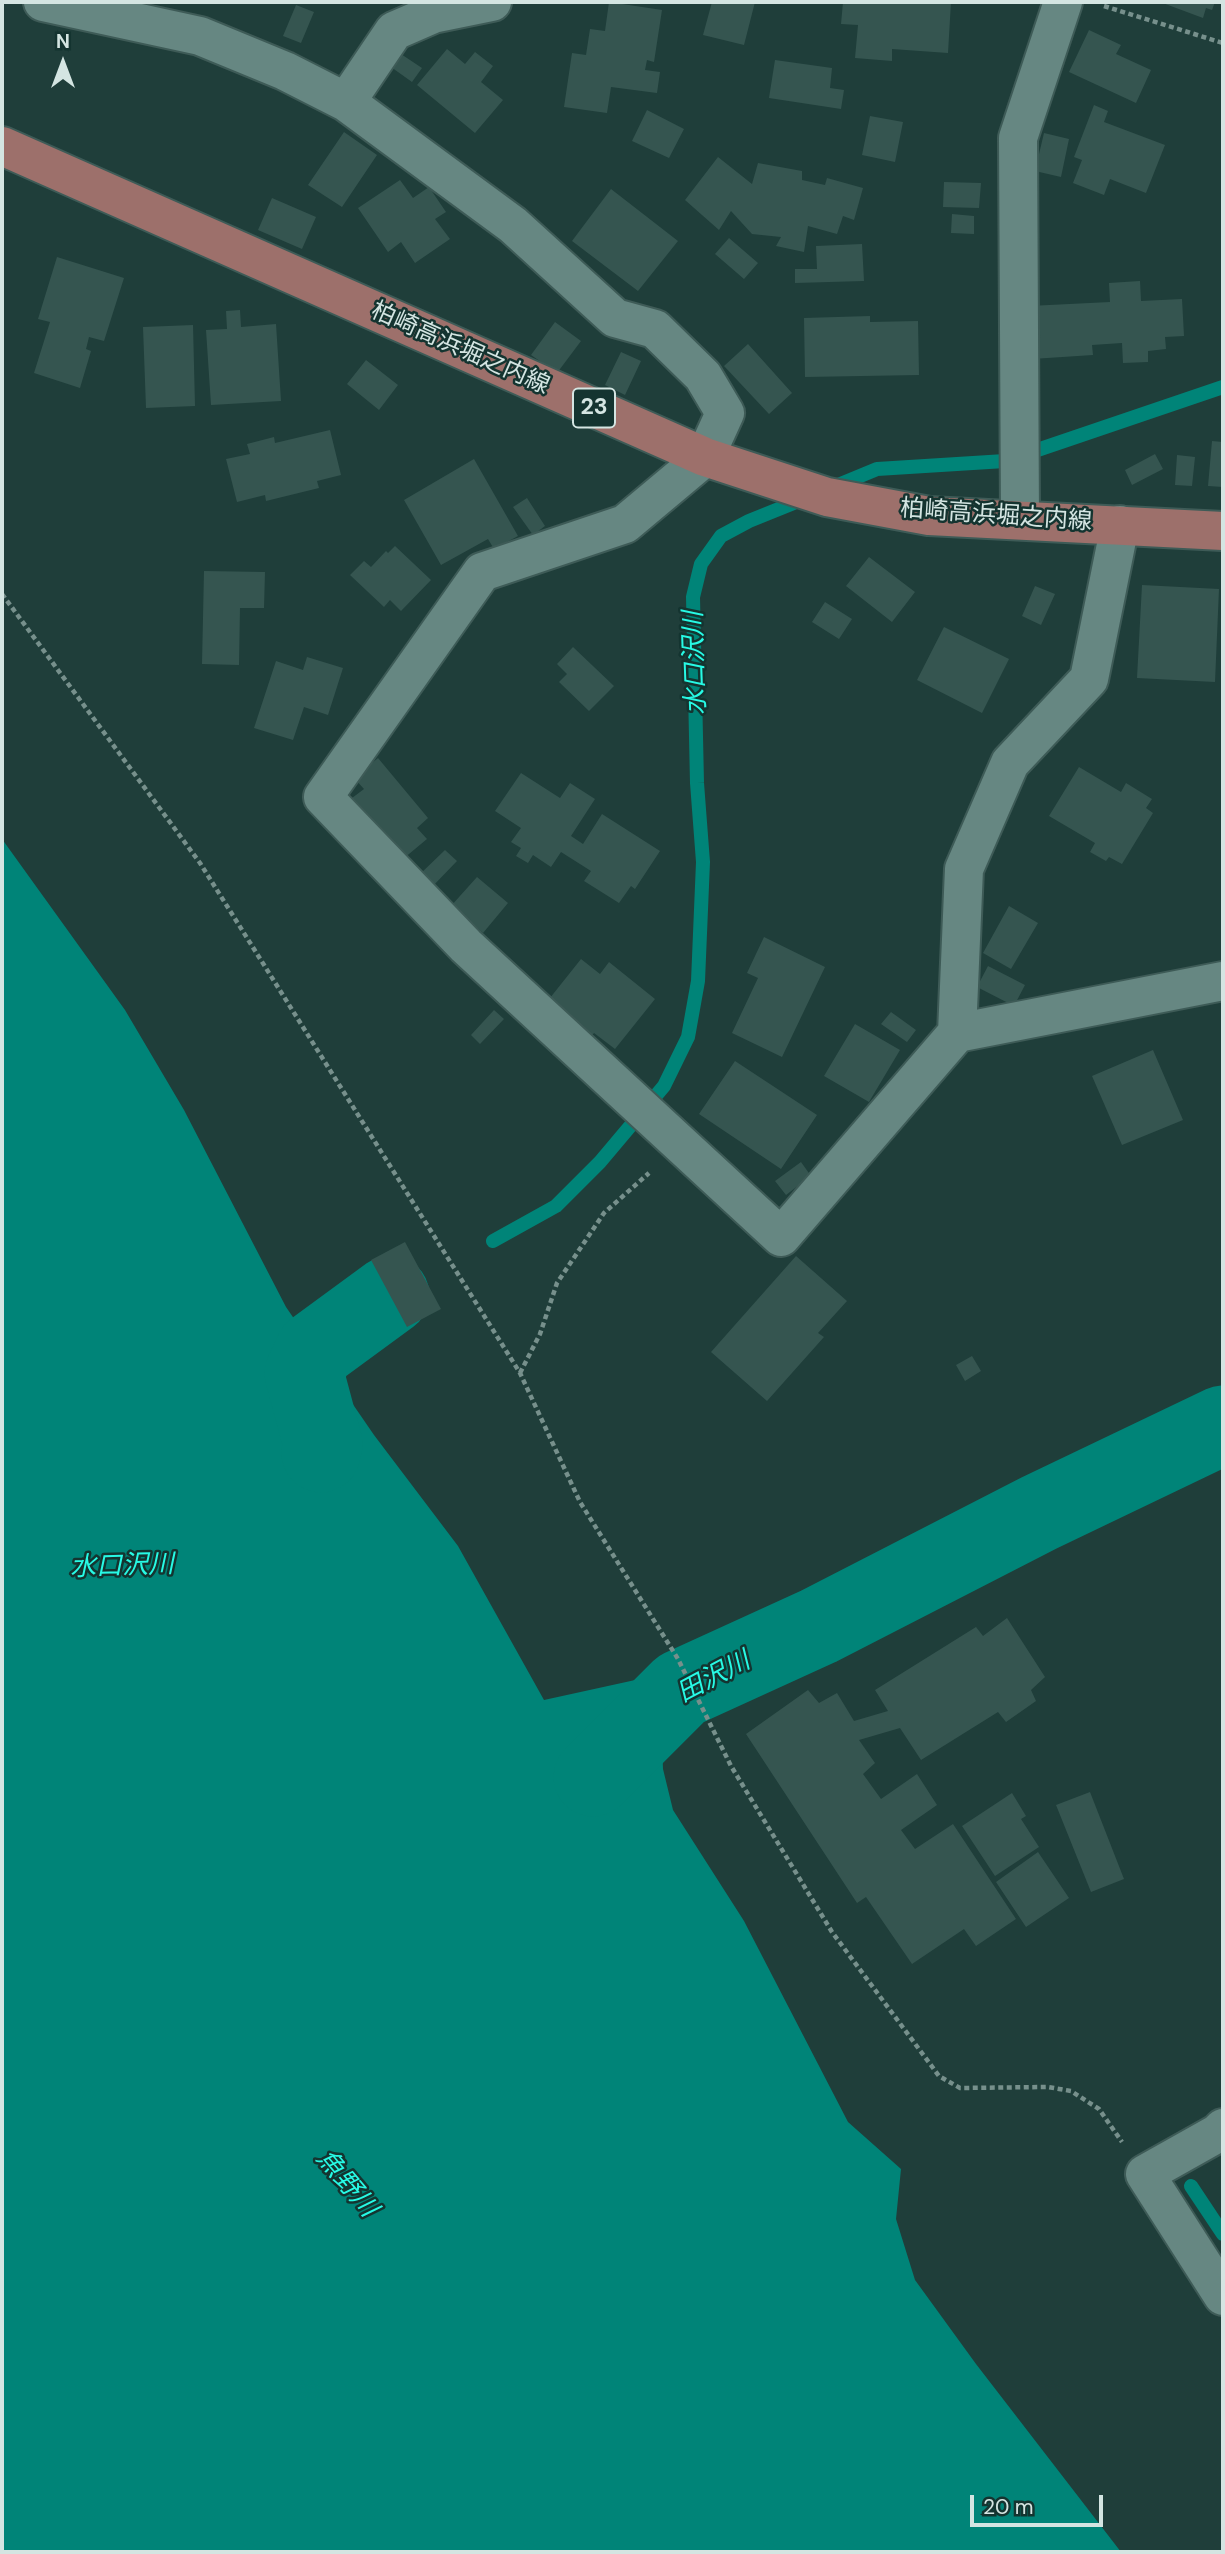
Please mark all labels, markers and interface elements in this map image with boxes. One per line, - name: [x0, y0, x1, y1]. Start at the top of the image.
- north arrow: [28, 28, 98, 98]
- text: N: [56, 29, 70, 54]
- street label: 柏崎高浜堀之内線: [366, 297, 554, 401]
- road number: 23: [573, 388, 615, 428]
- street label: 柏崎高浜堀之内線: [899, 495, 1093, 537]
- water label: 水口沢川: [679, 610, 713, 716]
- water label: 水口沢川: [69, 1550, 175, 1584]
- water label: 田沢川: [672, 1646, 756, 1710]
- water label: 魚野川: [309, 2144, 383, 2224]
- scale bar: [973, 2480, 1106, 2524]
- text: 20 m: [983, 2493, 1034, 2521]

